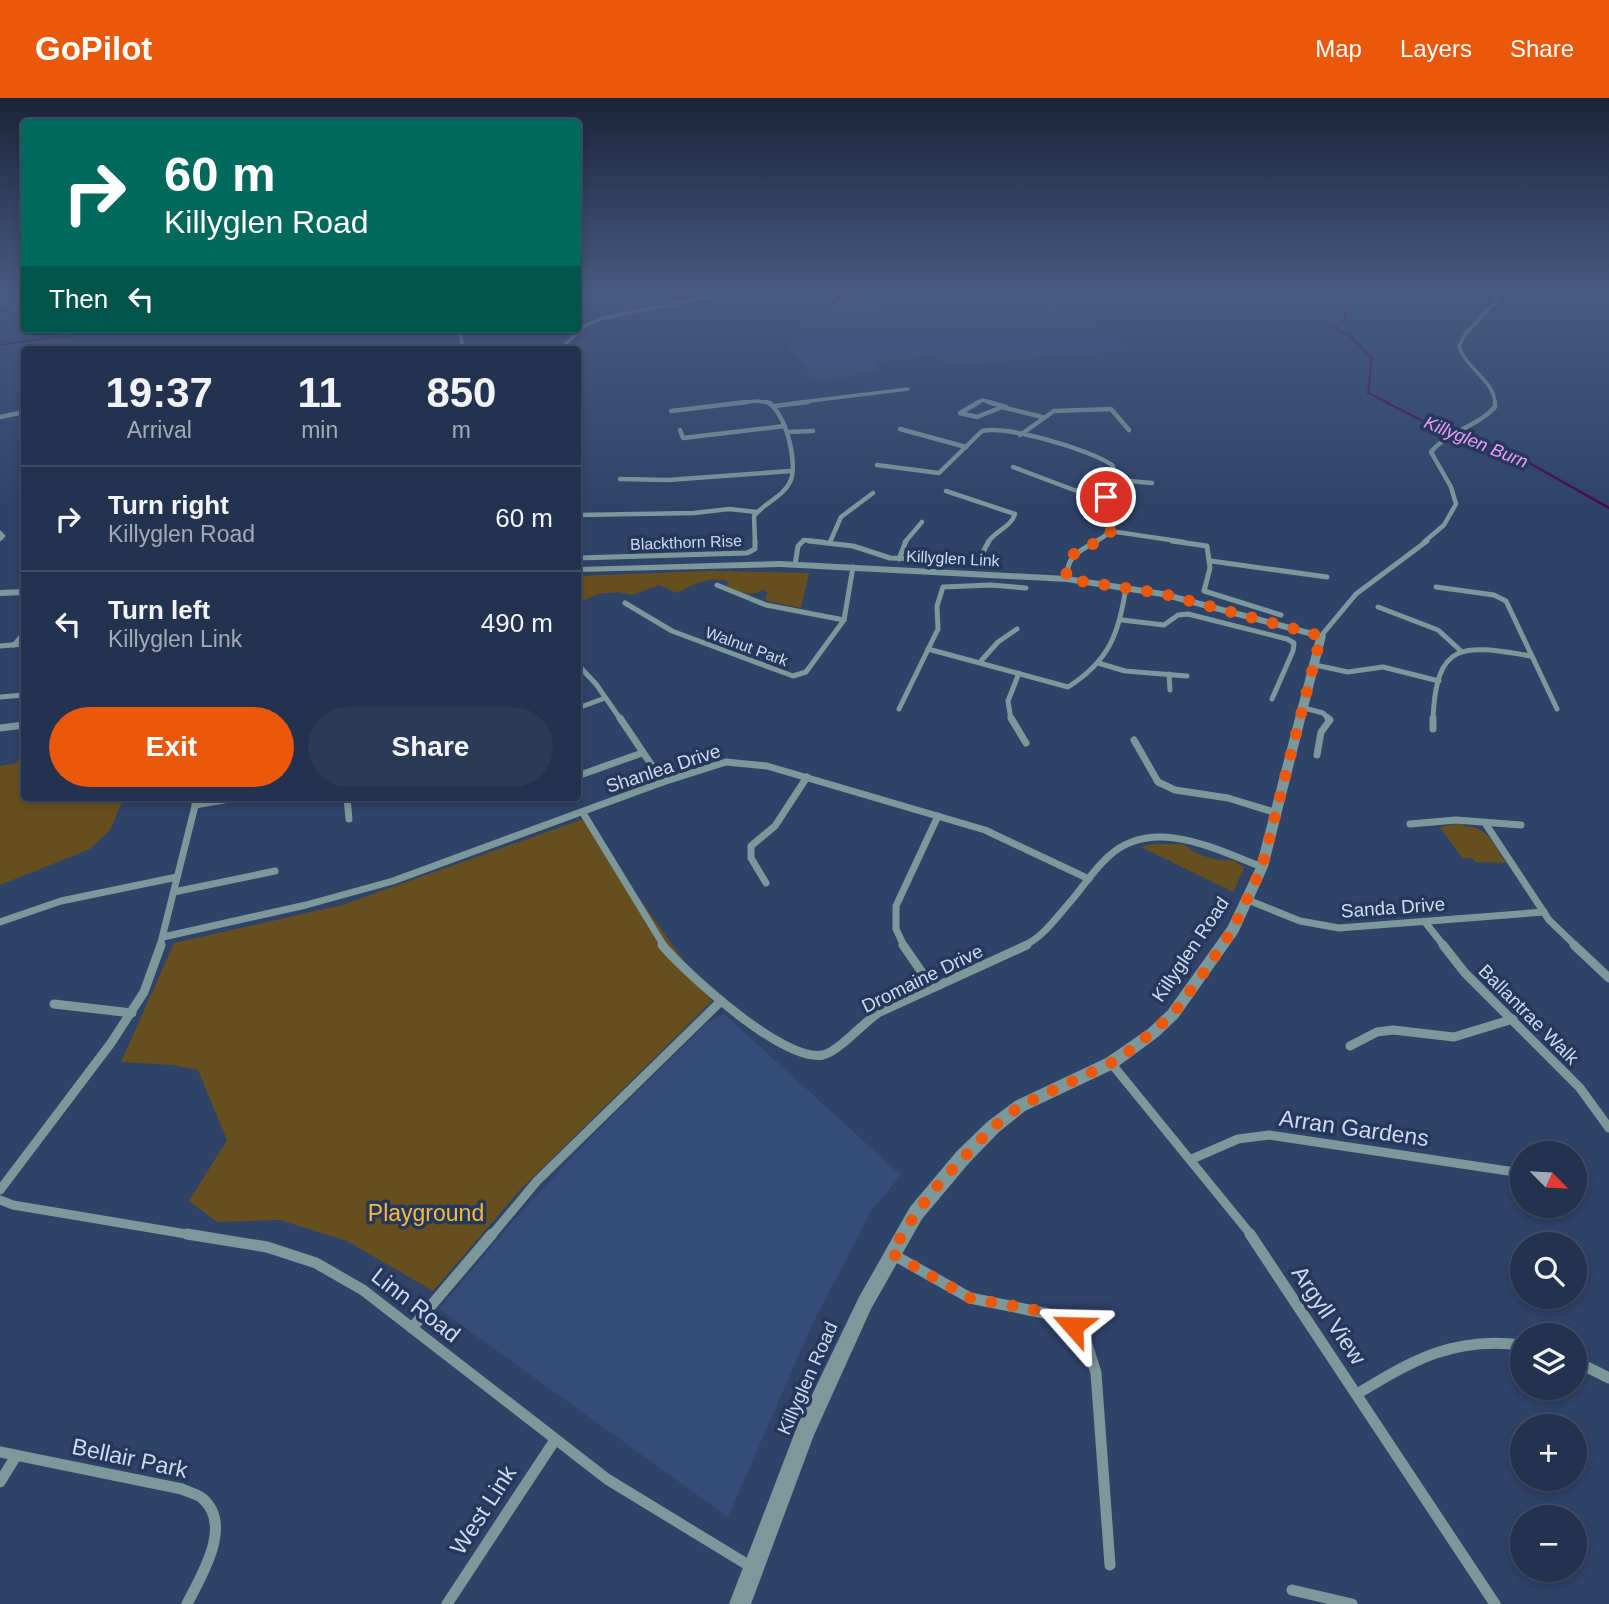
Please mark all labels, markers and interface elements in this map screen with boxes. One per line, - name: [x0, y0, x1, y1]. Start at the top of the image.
- text: GoPilot: [35, 30, 152, 67]
- text: Map: [1315, 35, 1362, 62]
- text: Layers: [1400, 35, 1472, 62]
- text: Share: [1510, 35, 1574, 62]
- icon: right: [49, 147, 140, 238]
- text: 60 m: [164, 147, 276, 201]
- text: Killyglen Road: [164, 204, 369, 240]
- icon: left: [122, 280, 160, 318]
- text: Then: [49, 284, 108, 314]
- text: 19:37: [106, 369, 213, 416]
- text: 11: [297, 369, 342, 416]
- text: 850: [426, 369, 496, 416]
- water label: Killyglen Burn: [1421, 412, 1531, 472]
- text: Arrival: [127, 417, 192, 443]
- text: min: [301, 417, 338, 443]
- text: m: [452, 417, 471, 443]
- pin: [1076, 467, 1136, 527]
- icon: arrive: [1087, 478, 1125, 516]
- text: Turn right: [108, 490, 229, 520]
- icon: right: [49, 500, 87, 538]
- text: 60 m: [495, 503, 553, 533]
- text: Killyglen Road: [108, 521, 255, 547]
- street label: Blackthorn Rise: [630, 532, 742, 553]
- street label: Killyglen Link: [906, 548, 1001, 569]
- text: Turn left: [108, 595, 210, 625]
- icon: left: [49, 605, 87, 643]
- text: 490 m: [481, 608, 553, 638]
- street label: Walnut Park: [703, 624, 791, 670]
- text: Killyglen Link: [108, 626, 242, 652]
- button: Exit: [49, 707, 294, 787]
- button: Share: [308, 707, 553, 787]
- street label: Shanlea Drive: [603, 740, 723, 797]
- street label: Killyglen Road: [1148, 893, 1233, 1006]
- street label: Sanda Drive: [1340, 893, 1446, 922]
- street label: Dromaine Drive: [858, 940, 986, 1017]
- street label: Ballantrae Walk: [1474, 960, 1583, 1069]
- street label: Arran Gardens: [1277, 1105, 1431, 1151]
- north arrow: [1510, 1141, 1587, 1218]
- map controls: [1510, 1141, 1587, 1582]
- park label: Playground: [368, 1200, 484, 1226]
- button: search: [1510, 1232, 1587, 1309]
- street label: Argyll View: [1287, 1261, 1372, 1370]
- street label: Linn Road: [367, 1262, 465, 1348]
- position arrow: [1036, 1289, 1110, 1363]
- street label: Killyglen Road: [773, 1318, 842, 1438]
- button: layers: [1510, 1323, 1587, 1400]
- button: +: [1510, 1414, 1587, 1491]
- street label: Bellair Park: [70, 1433, 191, 1483]
- street label: West Link: [445, 1460, 522, 1559]
- button: −: [1510, 1505, 1587, 1582]

